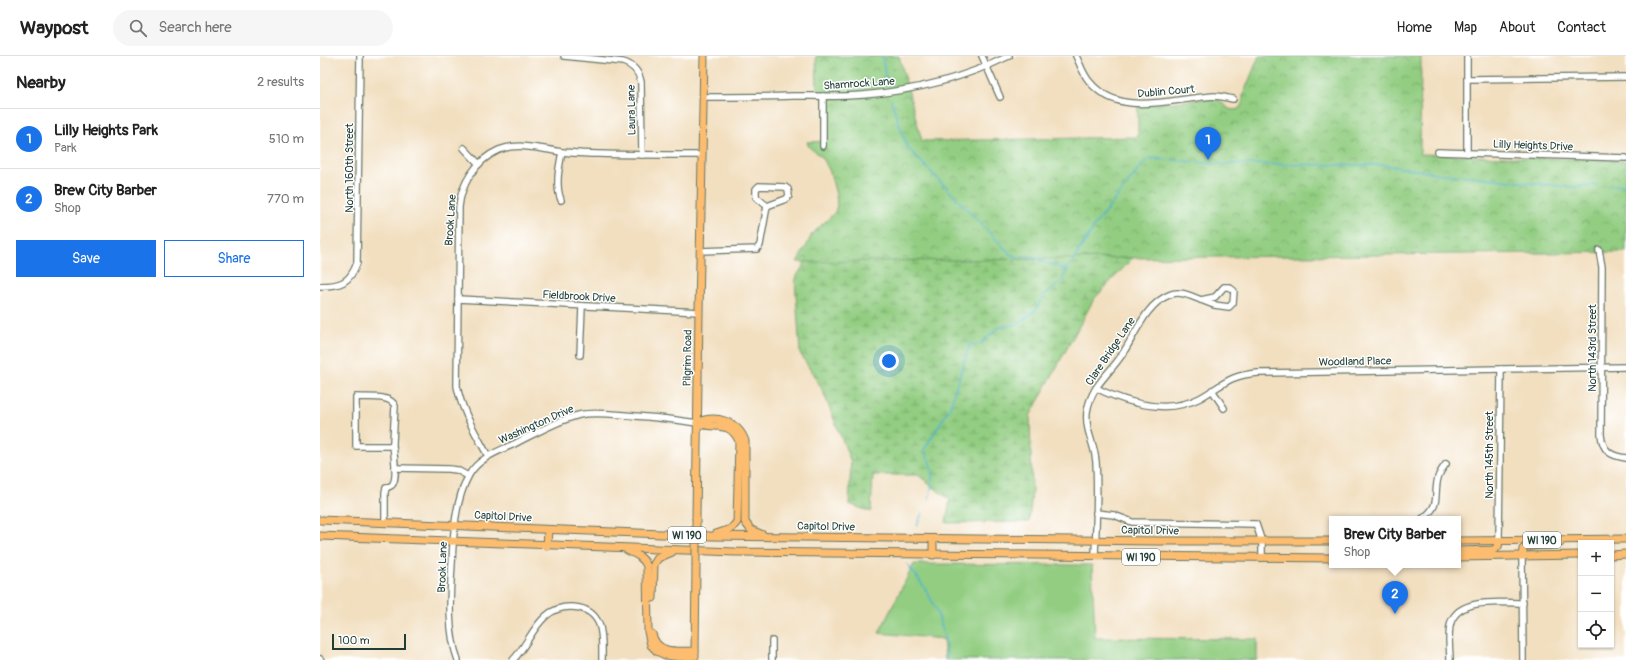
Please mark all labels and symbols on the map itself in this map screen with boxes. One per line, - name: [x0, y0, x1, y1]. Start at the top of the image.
- street label: Shamrock Lane: [823, 74, 896, 92]
- street label: Dublin Court: [1137, 82, 1196, 100]
- street label: Laura Lane: [625, 84, 638, 135]
- street label: North 160th Street: [343, 123, 356, 213]
- pin: 1: [1195, 127, 1221, 160]
- street label: Lilly Heights Drive: [1493, 138, 1574, 153]
- street label: Brook Lane: [442, 193, 459, 246]
- street label: Fieldbrook Drive: [542, 288, 617, 305]
- street label: North 143rd Street: [1586, 304, 1599, 392]
- street label: Clare Bridge Lane: [1083, 314, 1138, 388]
- street label: Pilgrim Road: [681, 330, 694, 386]
- your location: [879, 351, 899, 371]
- street label: Woodland Place: [1318, 354, 1392, 369]
- street label: Washington Drive: [497, 402, 576, 447]
- street label: North 145th Street: [1483, 411, 1496, 499]
- street label: Capitol Drive: [474, 508, 533, 525]
- street label: Capitol Drive: [797, 519, 856, 534]
- street label: Capitol Drive: [1121, 523, 1180, 538]
- road number: WI 190: [668, 527, 706, 543]
- road number: WI 190: [1523, 532, 1561, 548]
- street label: Brook Lane: [435, 541, 450, 593]
- road number: WI 190: [1122, 549, 1160, 565]
- pin: 2: [1382, 581, 1408, 614]
- scale bar: [332, 632, 406, 651]

